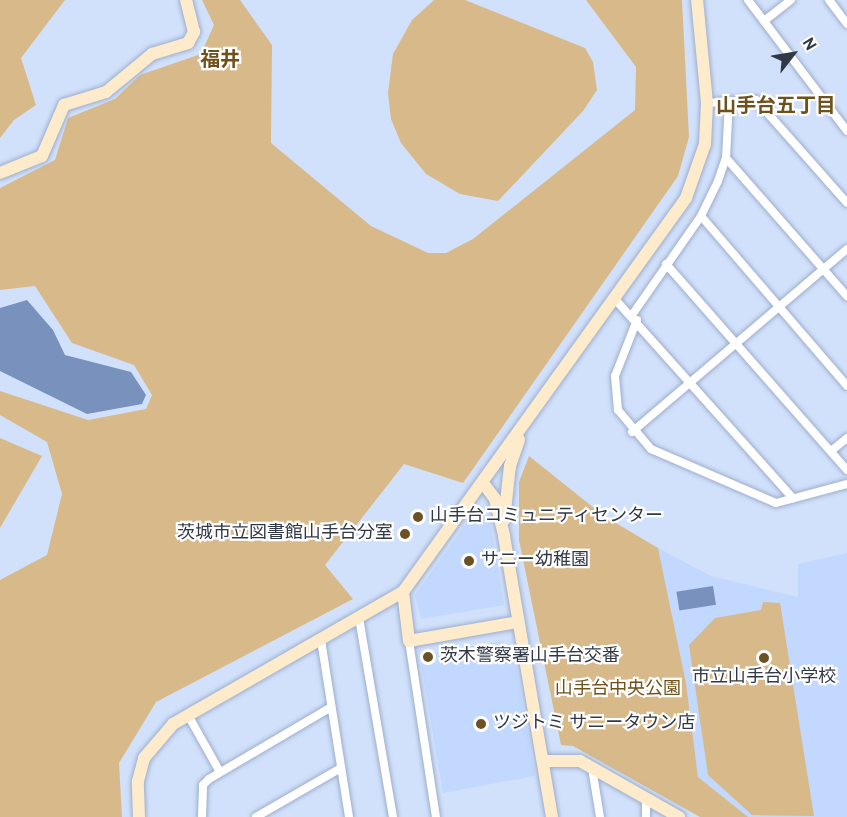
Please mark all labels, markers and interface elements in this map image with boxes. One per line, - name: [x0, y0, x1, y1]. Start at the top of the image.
- north arrow: [763, 24, 823, 84]
- text: N: [797, 35, 820, 55]
- district label: 福井: [200, 49, 240, 73]
- district label: 山手台五丁目: [716, 95, 836, 119]
- place label: 山手台コミュニティセンター: [430, 506, 664, 528]
- marker: 山手台コミュニティセンター: [411, 510, 425, 524]
- place label: 茨城市立図書館山手台分室: [177, 523, 393, 545]
- marker: 茨城市立図書館山手台分室: [398, 527, 412, 541]
- place label: サニー幼稚園: [481, 550, 589, 572]
- marker: サニー幼稚園: [462, 554, 476, 568]
- place label: 茨木警察署山手台交番: [440, 646, 620, 668]
- marker: 茨木警察署山手台交番: [421, 650, 435, 664]
- marker: 市立山手台小学校: [757, 651, 771, 665]
- place label: 市立山手台小学校: [692, 667, 836, 689]
- park label: 山手台中央公園: [555, 679, 681, 701]
- place label: ツジトミ サニータウン店: [493, 713, 695, 735]
- marker: ツジトミ サニータウン店: [474, 717, 488, 731]

